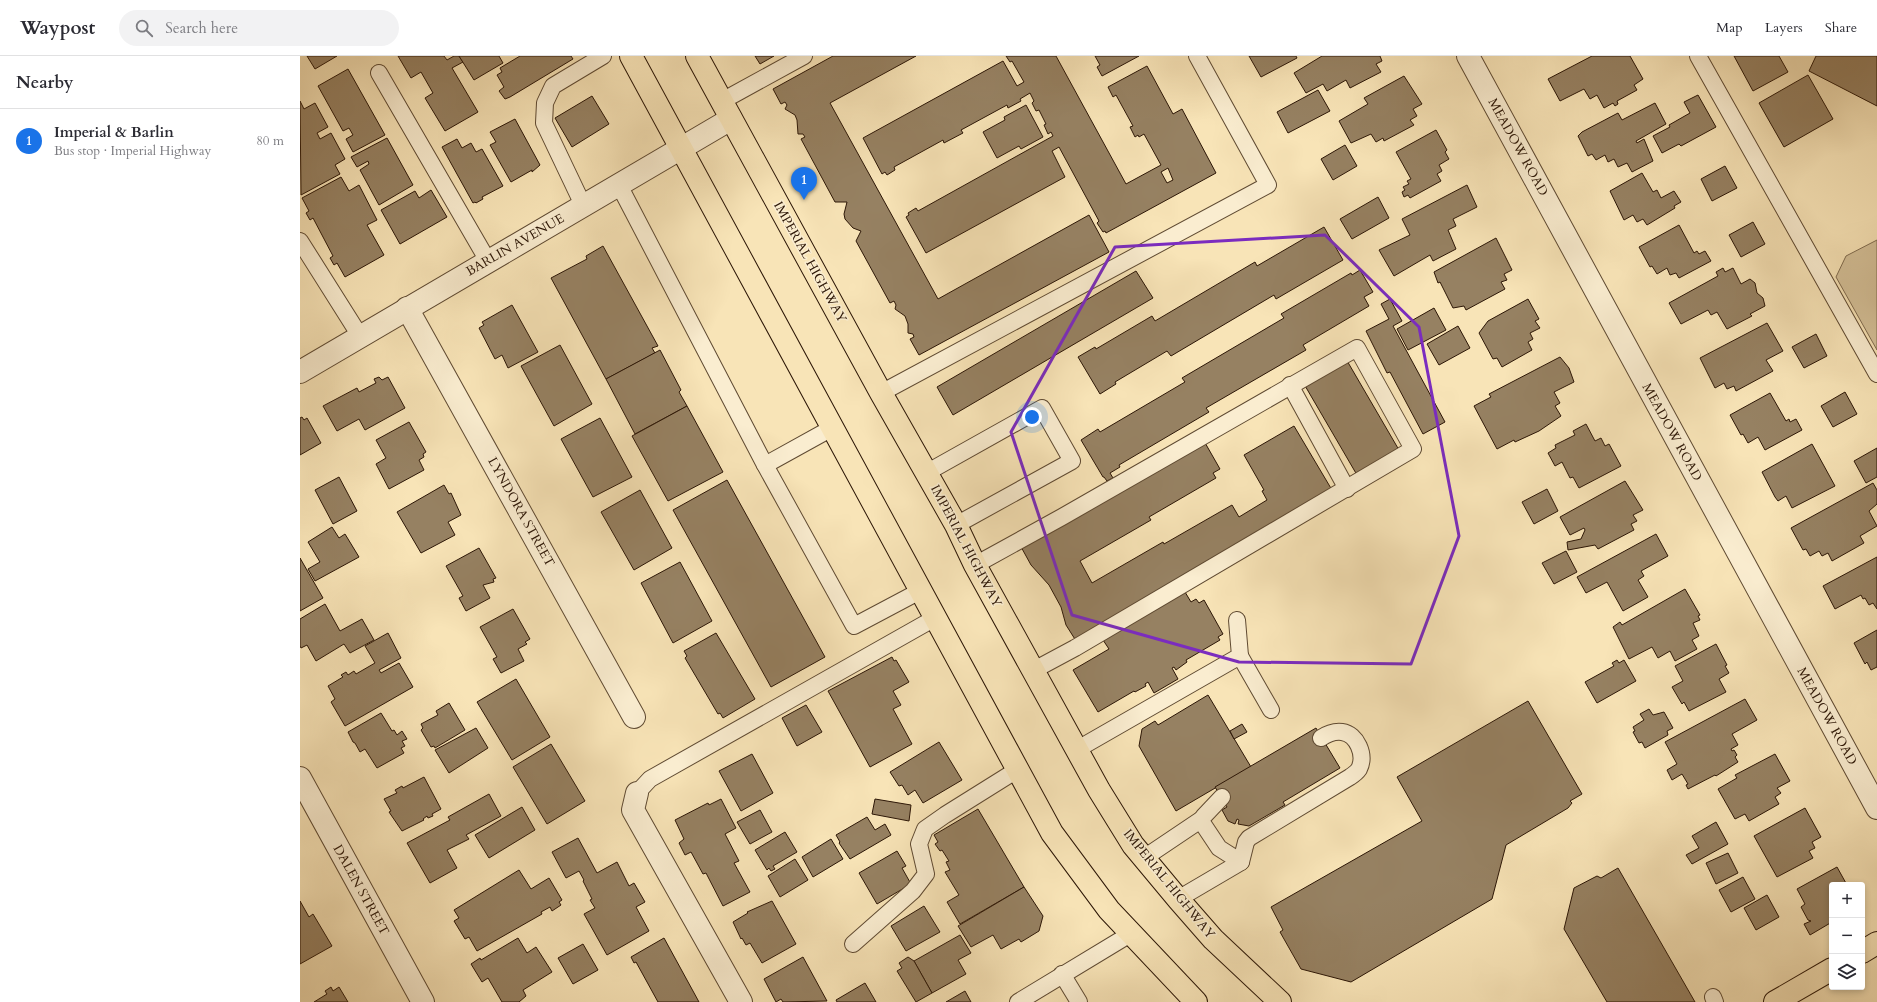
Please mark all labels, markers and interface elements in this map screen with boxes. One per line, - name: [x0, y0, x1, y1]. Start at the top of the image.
- search box: [119, 10, 399, 46]
- text: Waypost: [20, 15, 95, 41]
- icon: search: [133, 17, 155, 39]
- text: Search here: [165, 18, 238, 38]
- text: Map: [1716, 18, 1743, 37]
- text: Layers: [1765, 18, 1803, 37]
- text: Share: [1825, 18, 1857, 37]
- text: Nearby: [16, 71, 73, 94]
- street label: MEADOW ROAD: [1484, 95, 1552, 199]
- text: Imperial & Barlin: [54, 122, 174, 142]
- text: 1: [26, 132, 32, 150]
- text: 80 m: [256, 132, 284, 150]
- text: Bus stop · Imperial Highway: [54, 142, 211, 160]
- pin: 1: [791, 167, 817, 200]
- street label: IMPERIAL HIGHWAY: [769, 198, 851, 326]
- street label: BARLIN AVENUE: [463, 210, 567, 280]
- street label: MEADOW ROAD: [1638, 380, 1706, 484]
- your location: [1022, 407, 1042, 427]
- street label: LYNDORA STREET: [483, 454, 559, 570]
- street label: IMPERIAL HIGHWAY: [926, 482, 1006, 611]
- street label: MEADOW ROAD: [1793, 664, 1861, 768]
- street label: IMPERIAL HIGHWAY: [1119, 825, 1219, 943]
- street label: DALEN STREET: [329, 842, 394, 939]
- map controls: [1829, 882, 1865, 990]
- button: +: [1829, 882, 1865, 918]
- button: −: [1829, 918, 1865, 954]
- button: layers: [1829, 954, 1865, 990]

